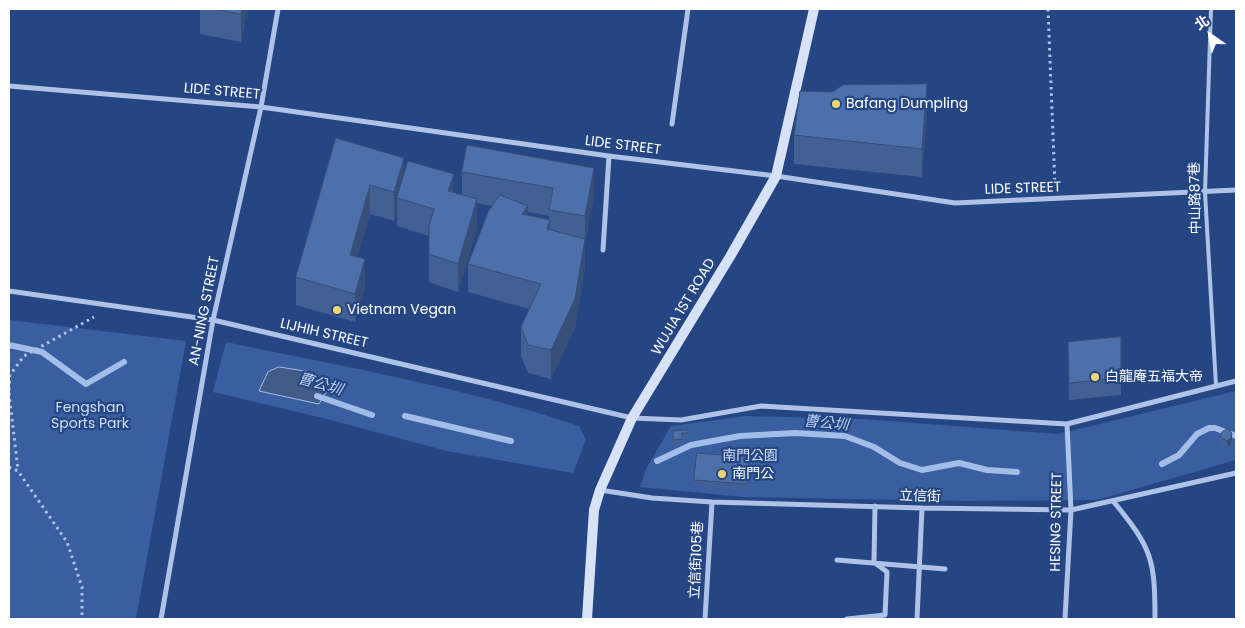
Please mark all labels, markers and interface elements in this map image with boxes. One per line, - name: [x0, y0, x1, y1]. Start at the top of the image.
- north arrow: [1185, 10, 1235, 60]
- text: 北: [1191, 10, 1213, 35]
- street label: LIDE STREET: [183, 80, 261, 104]
- place label: Bafang Dumpling: [846, 96, 968, 112]
- marker: Bafang Dumpling: [830, 98, 842, 110]
- street label: LIDE STREET: [584, 133, 662, 159]
- street label: 中山路87巷: [1187, 162, 1205, 234]
- street label: LIDE STREET: [984, 179, 1062, 199]
- street label: AN-NING STREET: [186, 255, 224, 367]
- street label: WUJIA 1ST ROAD: [648, 256, 720, 358]
- place label: Vietnam Vegan: [347, 302, 456, 318]
- marker: Vietnam Vegan: [331, 304, 343, 316]
- street label: LIJHIH STREET: [278, 316, 370, 352]
- place label: 白龍庵五福大帝: [1105, 369, 1203, 385]
- water label: 曹公圳: [296, 370, 344, 400]
- marker: 白龍庵五福大帝: [1089, 371, 1101, 383]
- park label: Fengshan Sports Park: [51, 400, 129, 432]
- water label: 曹公圳: [803, 413, 849, 435]
- park label: 南門公園: [722, 448, 778, 464]
- place label: 南門公: [732, 466, 774, 482]
- marker: 南門公: [716, 468, 728, 480]
- street label: HESING STREET: [1048, 472, 1066, 572]
- street label: 立信街: [899, 488, 941, 506]
- street label: 立信街105巷: [687, 521, 707, 599]

